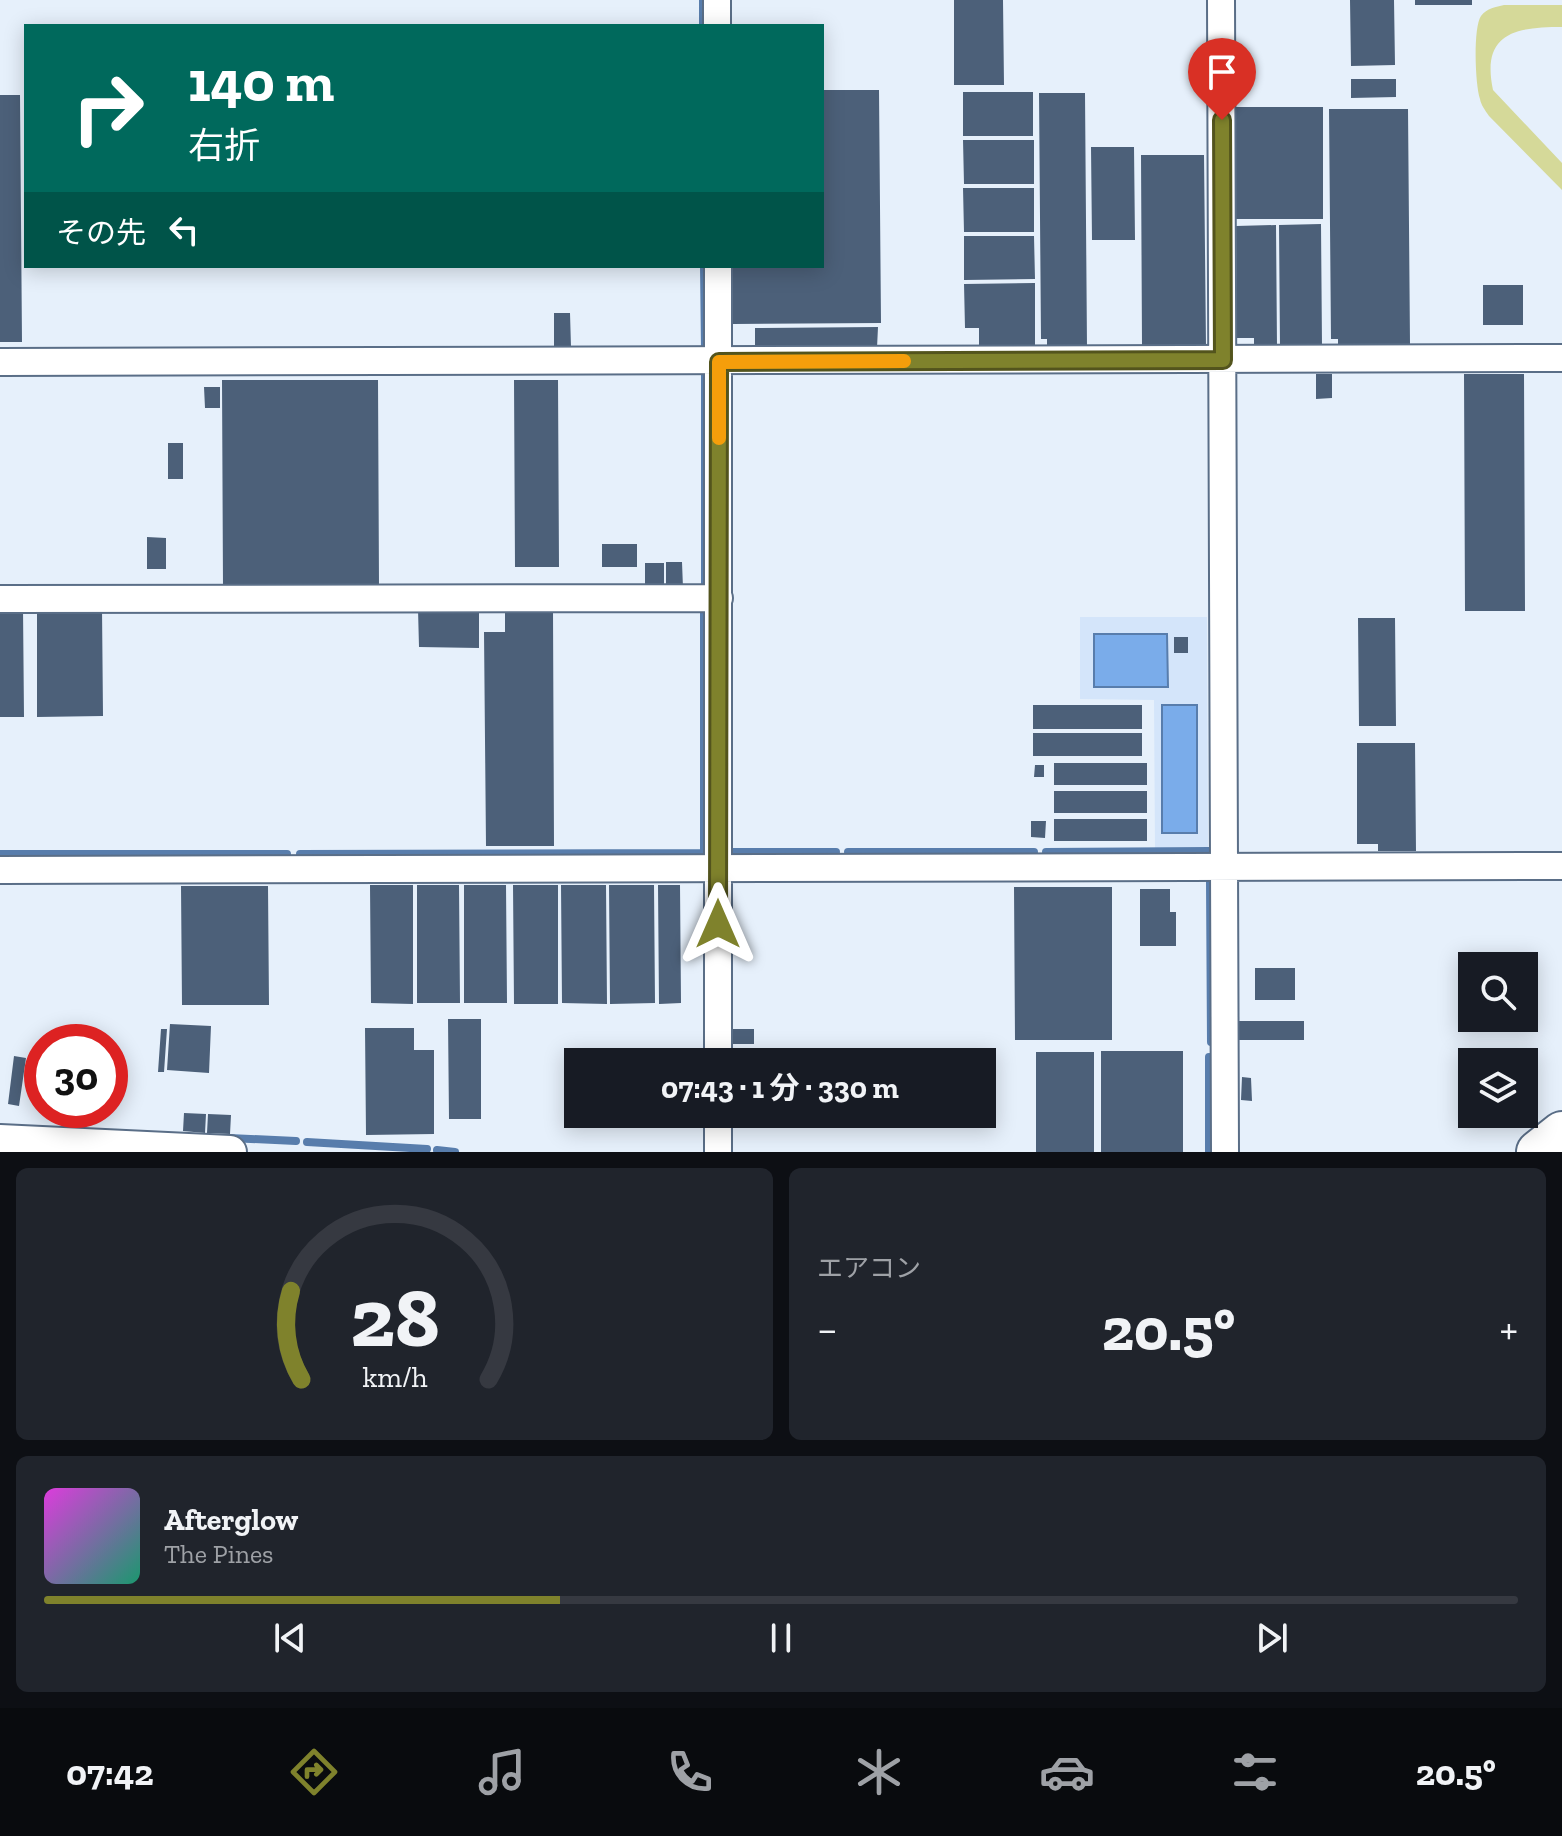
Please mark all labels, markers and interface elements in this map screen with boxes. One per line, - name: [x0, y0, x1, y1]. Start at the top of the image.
- pin: [1188, 38, 1256, 120]
- text: 140 m: [188, 48, 334, 115]
- icon: arrive: [1200, 50, 1244, 94]
- icon: right: [56, 56, 160, 160]
- text: 右折: [188, 124, 260, 167]
- icon: left: [162, 208, 206, 252]
- text: その先: [56, 215, 146, 251]
- position arrow: [676, 882, 760, 966]
- map controls: [1458, 952, 1538, 1128]
- button: search: [1458, 952, 1538, 1032]
- speed limit sign: 30: [24, 1024, 128, 1128]
- button: layers: [1458, 1048, 1538, 1128]
- text: 07:43 · 1 分 · 330 m: [661, 1070, 899, 1106]
- text: エアコン: [817, 1252, 921, 1284]
- text: 28: [350, 1267, 439, 1367]
- text: 20.5°: [1102, 1293, 1235, 1365]
- text: −: [817, 1302, 838, 1355]
- text: +: [1499, 1302, 1518, 1355]
- text: km/h: [362, 1360, 427, 1394]
- text: Afterglow: [164, 1502, 298, 1538]
- text: The Pines: [164, 1538, 274, 1570]
- icon: previous: [268, 1616, 312, 1660]
- icon: pause: [759, 1616, 803, 1660]
- icon: next: [1250, 1616, 1294, 1660]
- icon: directions: [286, 1744, 342, 1800]
- icon: music: [474, 1744, 530, 1800]
- icon: phone: [662, 1744, 718, 1800]
- icon: climate: [851, 1744, 907, 1800]
- icon: car: [1039, 1744, 1095, 1800]
- icon: filters: [1227, 1744, 1283, 1800]
- text: 07:42: [66, 1751, 154, 1794]
- text: 20.5°: [1416, 1751, 1496, 1794]

